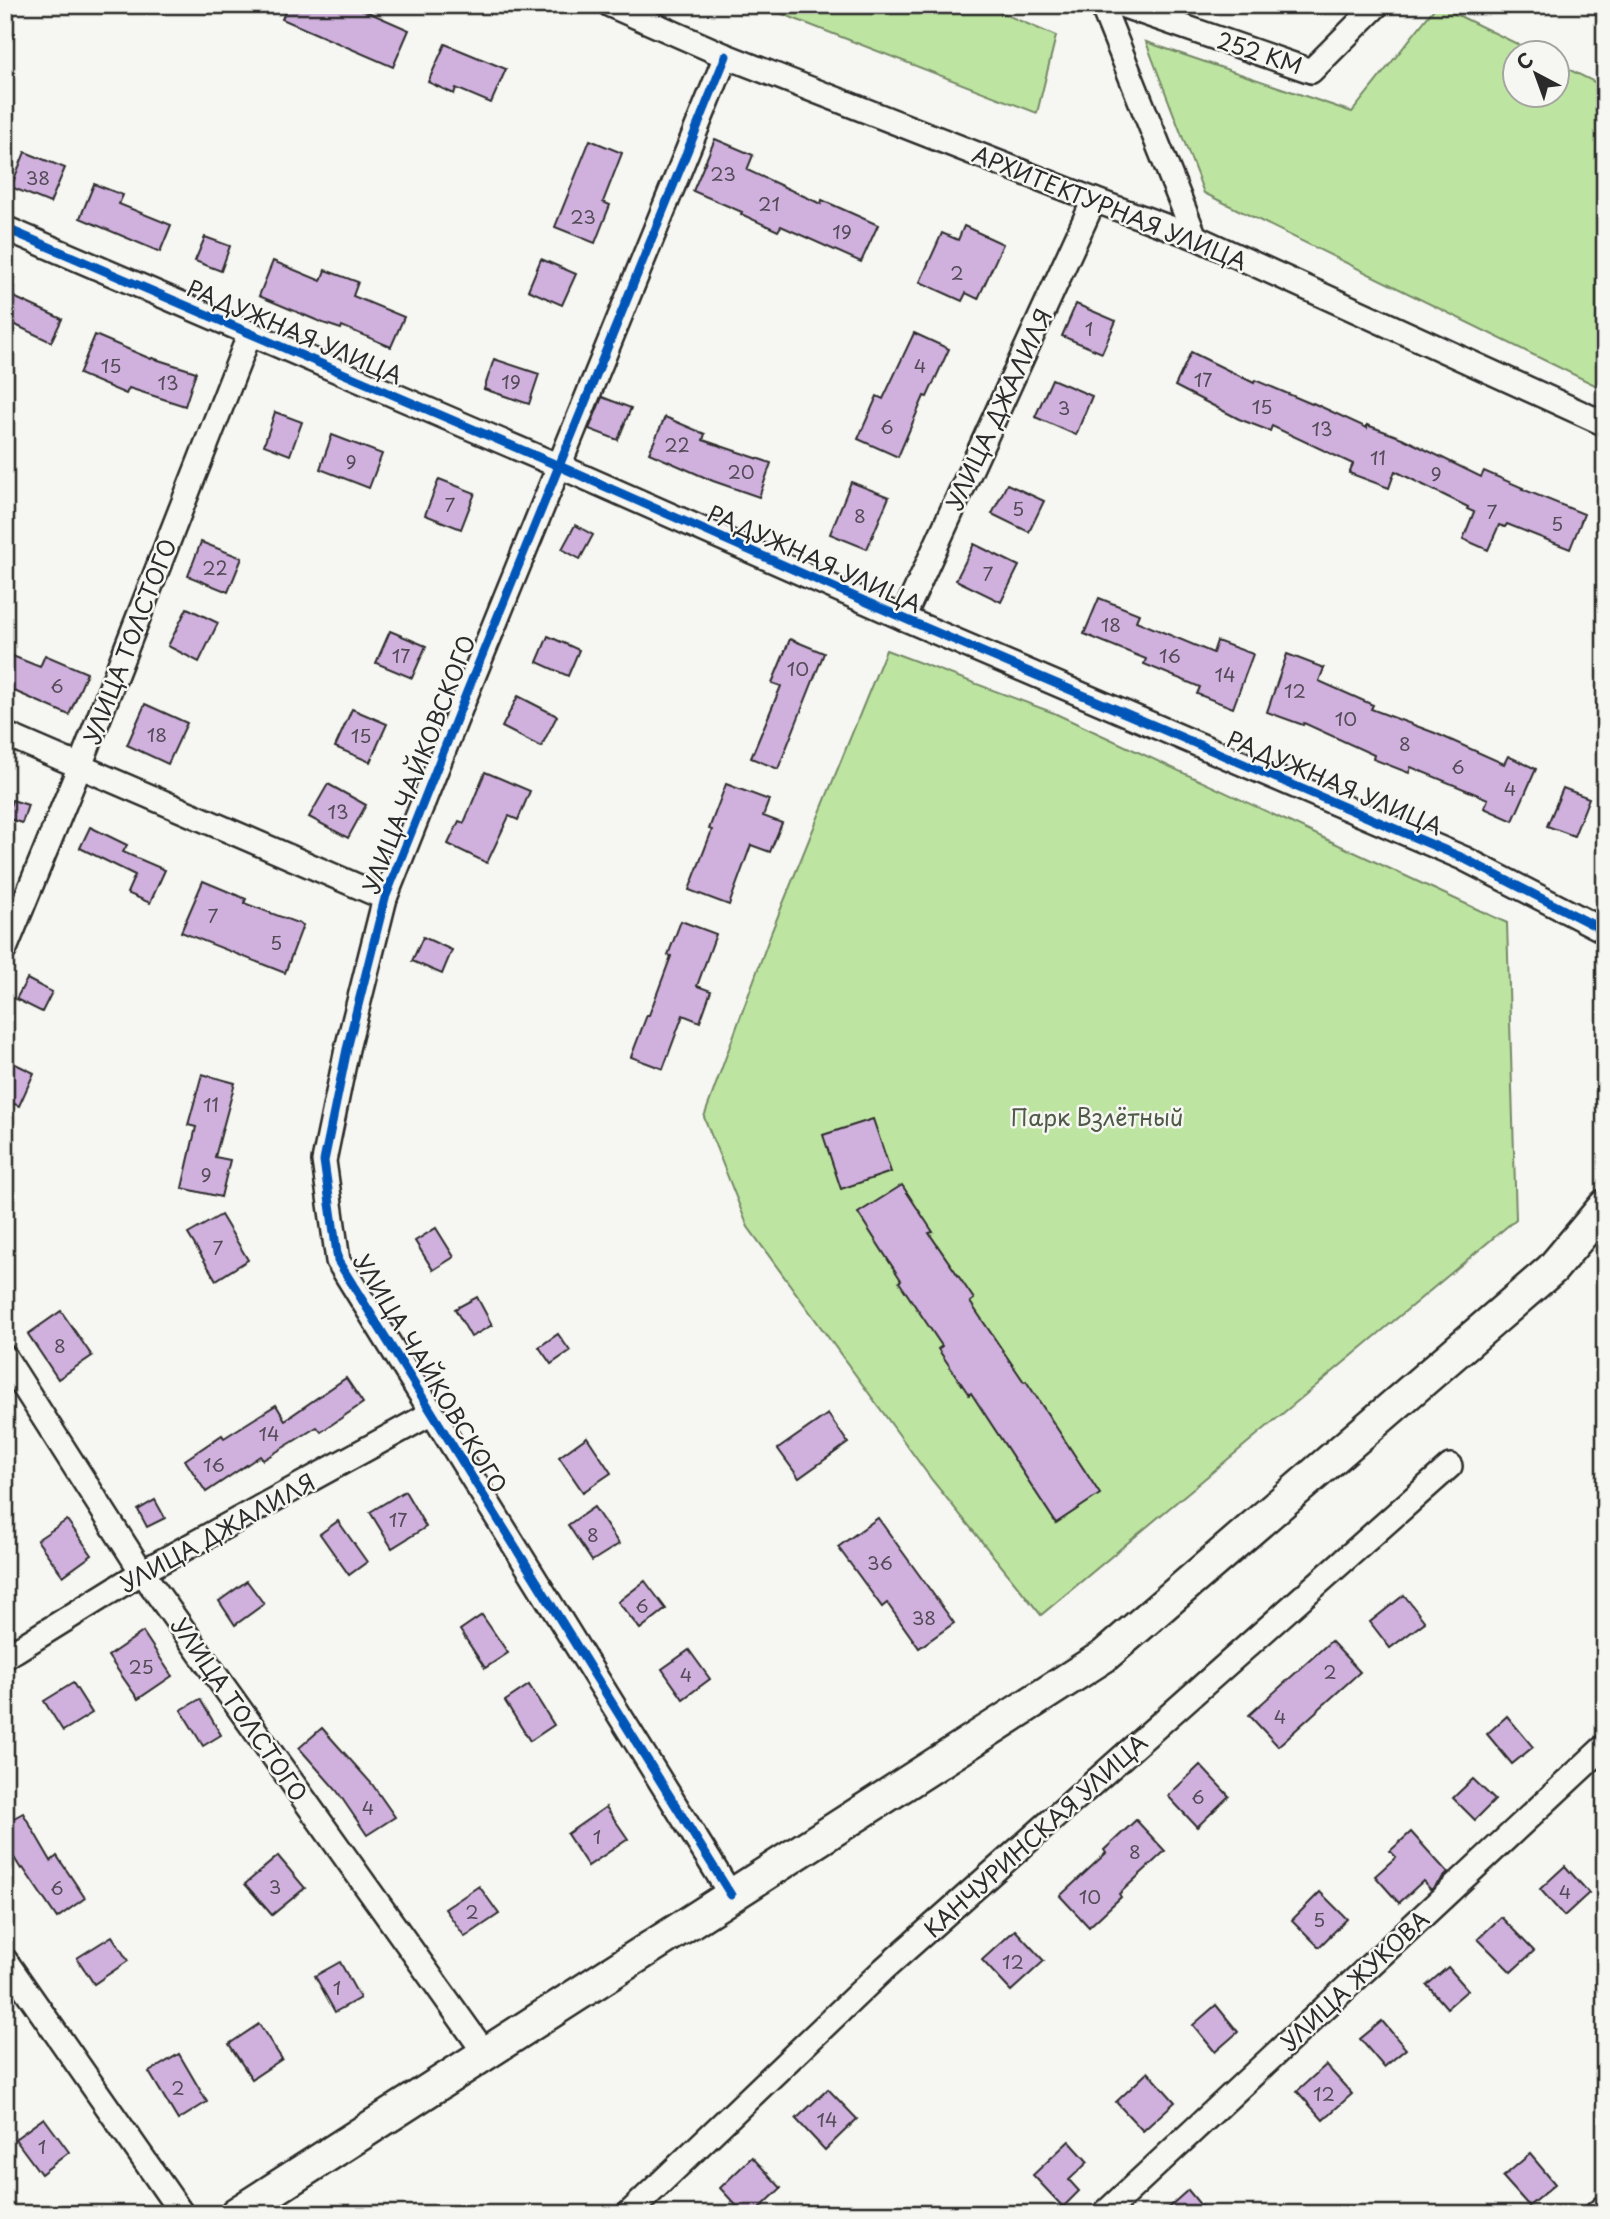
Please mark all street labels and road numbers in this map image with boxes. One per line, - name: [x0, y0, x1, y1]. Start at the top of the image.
- street label: 252 КМ: [1213, 22, 1307, 82]
- street label: АРХИТЕКТУРНАЯ УЛИЦА: [967, 136, 1253, 278]
- street label: РАДУЖНАЯ УЛИЦА: [182, 270, 408, 392]
- street label: УЛИЦА ДЖАЛИЛЯ: [936, 302, 1060, 516]
- street label: РАДУЖНАЯ УЛИЦА: [702, 495, 928, 621]
- street label: УЛИЦА ТОЛСТОГО: [74, 533, 184, 749]
- street label: УЛИЦА ЧАЙКОВСКОГО: [353, 630, 483, 898]
- street label: РАДУЖНАЯ УЛИЦА: [1222, 721, 1448, 843]
- street label: УЛИЦА ЧАЙКОВСКОГО: [345, 1246, 517, 1500]
- street label: УЛИЦА ДЖАЛИЛЯ: [113, 1464, 321, 1600]
- street label: УЛИЦА ТОЛСТОГО: [163, 1610, 317, 1808]
- street label: КАНЧУРИНСКАЯ УЛИЦА: [915, 1725, 1155, 1945]
- street label: УЛИЦА ЖУКОВА: [1272, 1902, 1436, 2058]

